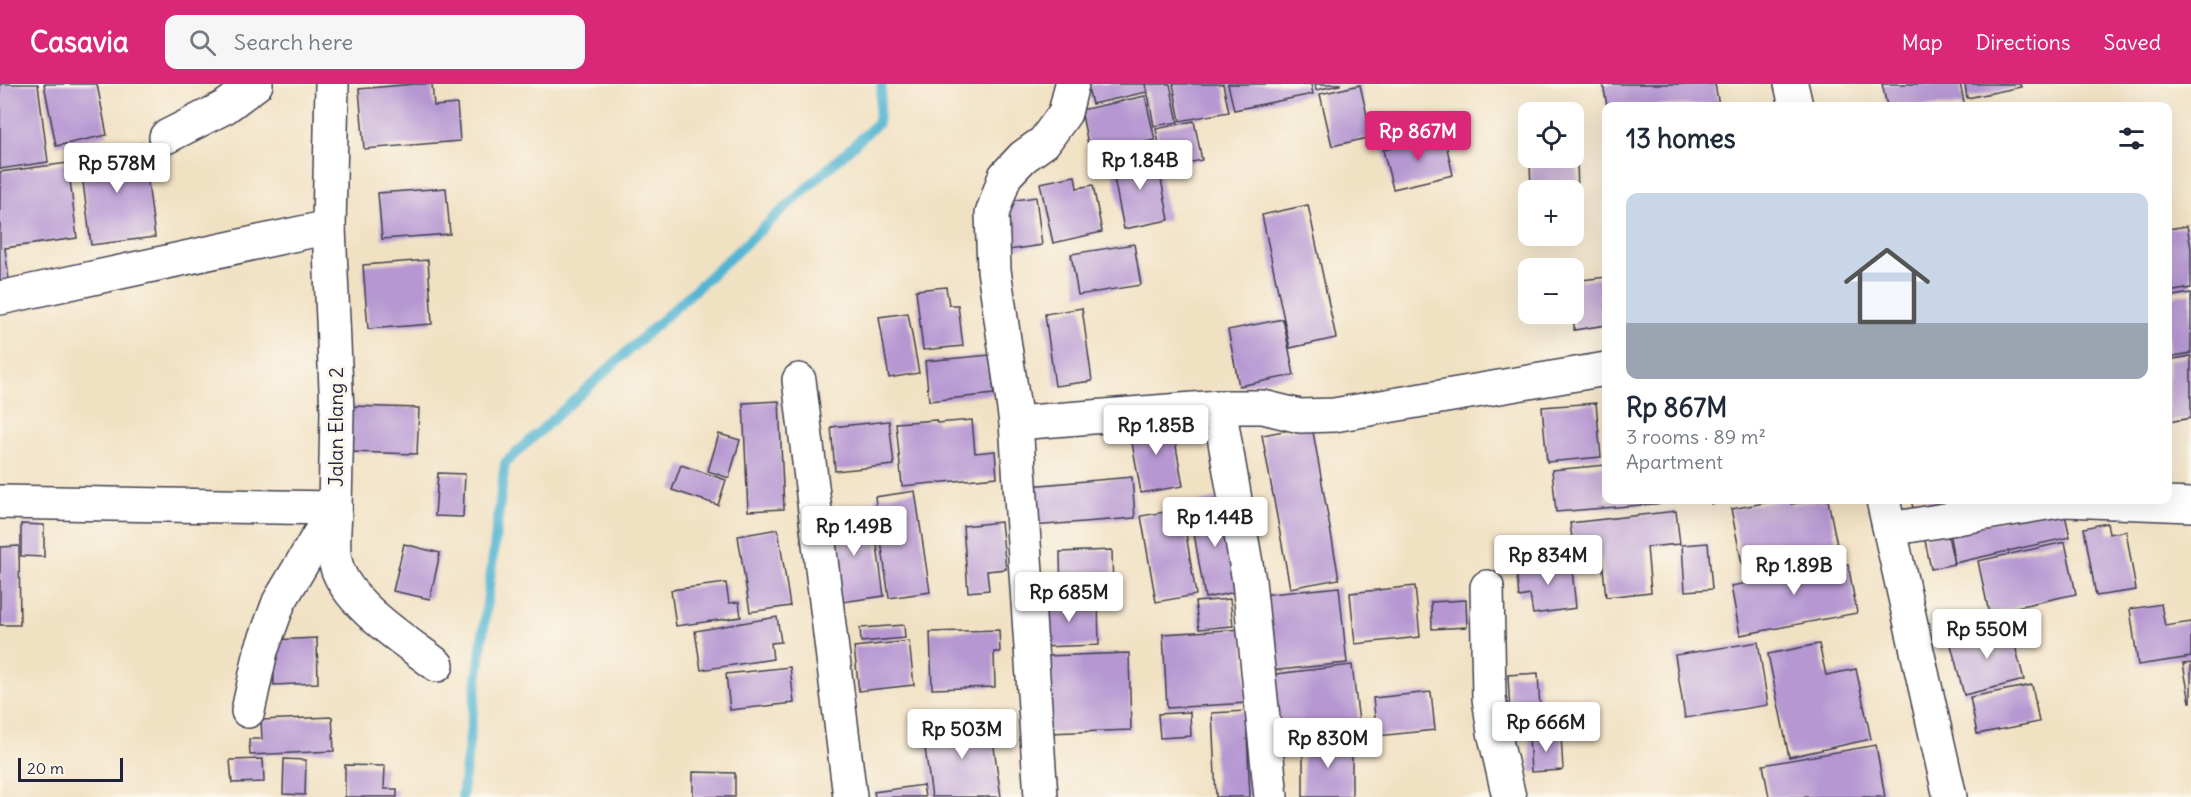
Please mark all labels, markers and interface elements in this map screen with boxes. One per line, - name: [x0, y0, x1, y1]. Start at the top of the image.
- search box: [165, 15, 585, 69]
- text: Casavia: [30, 24, 129, 60]
- icon: search: [186, 26, 219, 59]
- text: Search here: [234, 28, 353, 56]
- text: Map: [1902, 29, 1943, 56]
- text: Directions: [1976, 29, 2070, 56]
- text: Saved: [2103, 29, 2161, 56]
- map controls: [1518, 102, 1584, 324]
- button: locate: [1518, 102, 1584, 168]
- pin: Rp 867M: [1363, 111, 1473, 162]
- text: Rp 867M: [1379, 118, 1457, 143]
- text: 13 homes: [1626, 122, 1736, 155]
- icon: filters: [2115, 122, 2148, 155]
- pin: Rp 1.84B: [1078, 140, 1202, 191]
- pin: Rp 578M: [62, 143, 172, 194]
- text: Rp 1.84B: [1101, 147, 1179, 172]
- text: Rp 578M: [78, 150, 156, 175]
- button: +: [1518, 180, 1584, 246]
- icon: home: [1833, 232, 1941, 340]
- button: −: [1518, 258, 1584, 324]
- street label: Jalan Elang 2: [323, 367, 348, 487]
- text: Rp 867M: [1626, 391, 1727, 424]
- pin: Rp 1.85B: [1094, 405, 1218, 456]
- text: Rp 1.85B: [1117, 412, 1195, 437]
- text: 3 rooms · 89 m²: [1626, 424, 1766, 449]
- text: Apartment: [1626, 449, 1723, 474]
- pin: Rp 1.44B: [1153, 497, 1277, 548]
- text: Rp 1.44B: [1177, 504, 1253, 529]
- pin: Rp 1.49B: [792, 506, 916, 557]
- text: Rp 1.49B: [816, 513, 892, 538]
- pin: Rp 834M: [1493, 535, 1603, 586]
- text: Rp 834M: [1508, 542, 1588, 567]
- pin: Rp 1.89B: [1732, 545, 1856, 596]
- text: Rp 1.89B: [1755, 552, 1833, 577]
- pin: Rp 685M: [1014, 572, 1124, 623]
- text: Rp 685M: [1029, 579, 1109, 604]
- pin: Rp 550M: [1932, 609, 2042, 660]
- text: Rp 550M: [1946, 616, 2028, 641]
- pin: Rp 666M: [1491, 702, 1601, 753]
- pin: Rp 503M: [907, 709, 1017, 760]
- text: Rp 666M: [1506, 709, 1586, 734]
- text: Rp 503M: [921, 716, 1003, 741]
- pin: Rp 830M: [1273, 718, 1383, 769]
- text: Rp 830M: [1287, 725, 1369, 750]
- scale bar: [18, 755, 123, 782]
- text: 20 m: [27, 758, 64, 778]

